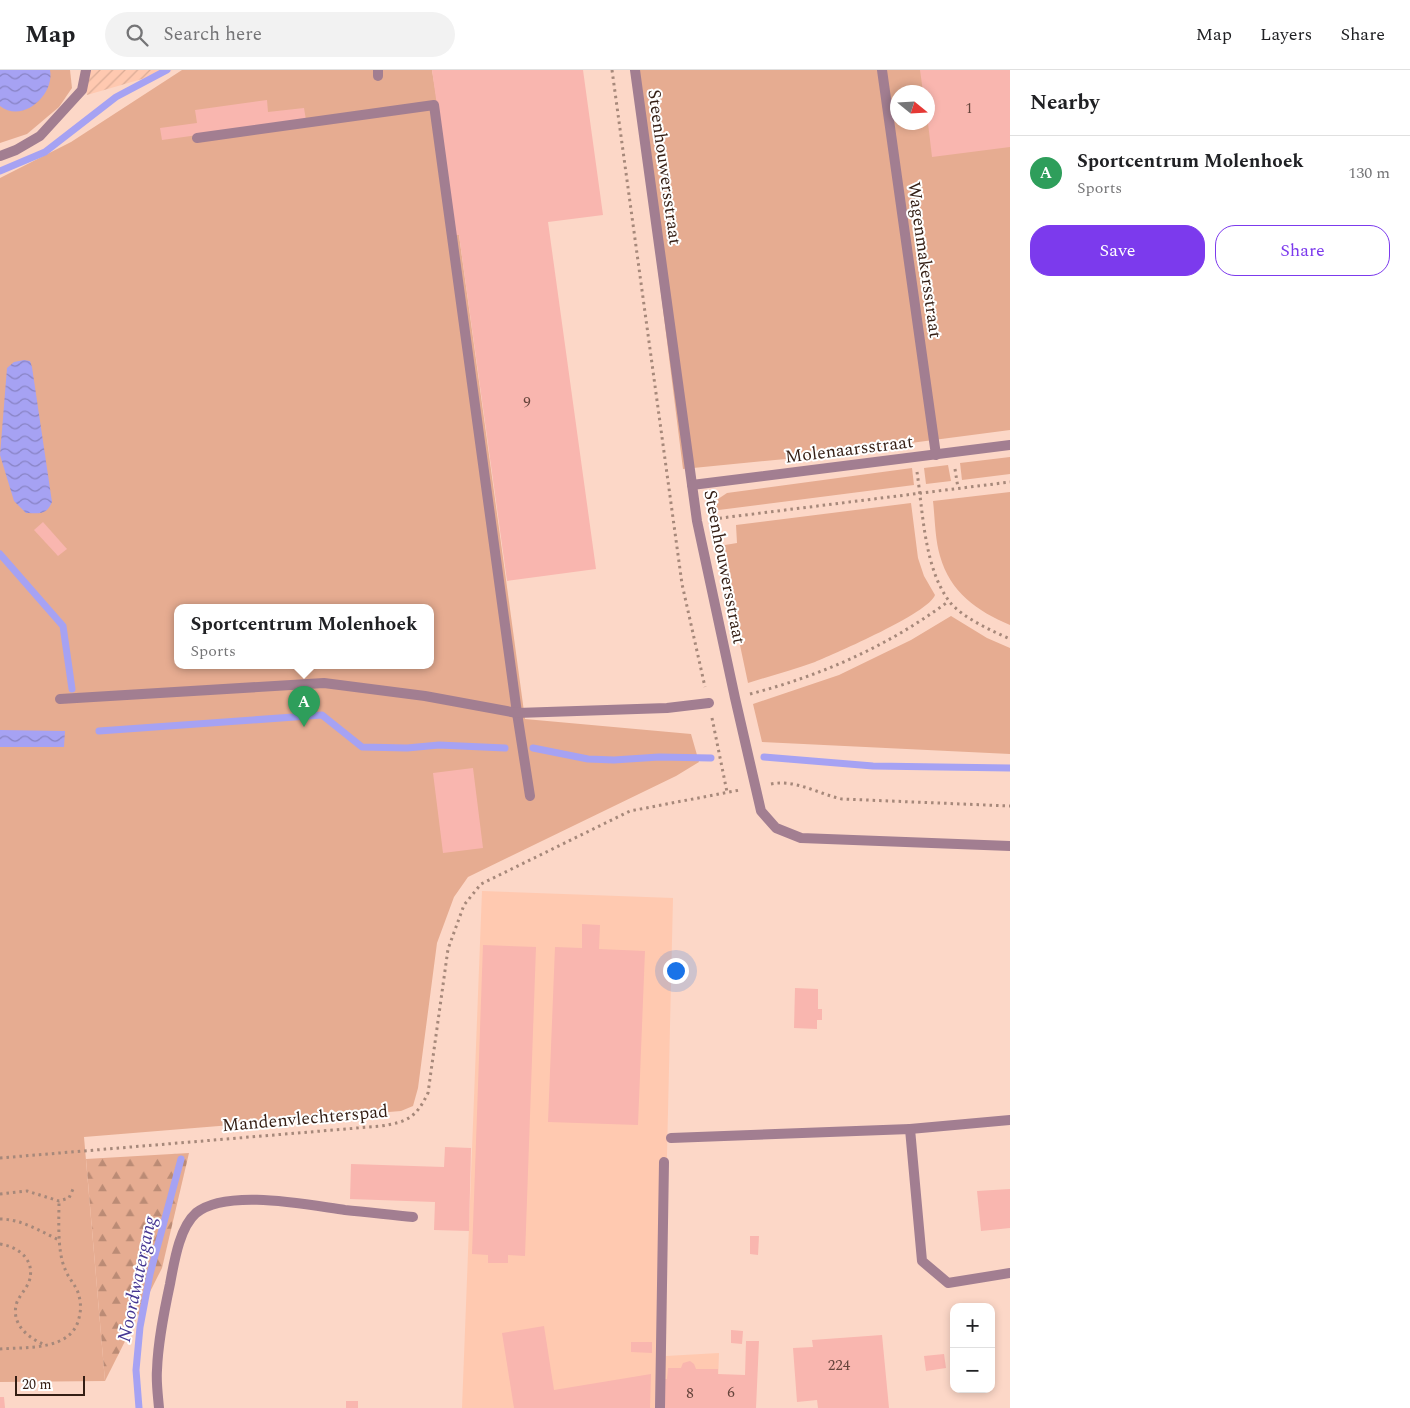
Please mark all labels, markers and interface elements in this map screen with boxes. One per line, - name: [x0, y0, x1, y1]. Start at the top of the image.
- search box: [105, 12, 455, 57]
- text: Map: [25, 17, 75, 53]
- text: Search here: [163, 20, 262, 49]
- icon: search: [123, 21, 151, 49]
- text: Map: [1196, 21, 1232, 48]
- text: Layers: [1260, 21, 1312, 48]
- text: Share: [1340, 21, 1385, 48]
- north arrow: [890, 85, 935, 130]
- text: Nearby: [1030, 87, 1100, 119]
- street label: Steenhouwersstraat: [640, 88, 689, 247]
- house number: 1: [965, 97, 973, 120]
- text: Sportcentrum Molenhoek: [1077, 147, 1304, 176]
- text: A: [1040, 161, 1052, 185]
- text: 130 m: [1348, 161, 1390, 185]
- text: Sports: [1077, 176, 1122, 200]
- street label: Wagenmakersstraat: [900, 180, 949, 340]
- button: Save: [1030, 225, 1205, 276]
- button: Share: [1215, 225, 1390, 276]
- house number: 9: [523, 391, 531, 414]
- street label: Molenaarsstraat: [783, 428, 915, 471]
- street label: Steenhouwersstraat: [696, 488, 753, 647]
- popup: [174, 604, 434, 669]
- text: Sportcentrum Molenhoek: [191, 610, 417, 639]
- text: Sports: [191, 639, 236, 663]
- pin: A: [288, 686, 320, 727]
- your location: [663, 958, 689, 984]
- street label: Mandenvlechterspad: [221, 1098, 389, 1139]
- water label: Noordwatergang: [110, 1213, 165, 1345]
- map controls: [950, 1303, 995, 1393]
- button: +: [950, 1303, 995, 1348]
- button: −: [950, 1348, 995, 1393]
- house number: 224: [828, 1354, 851, 1377]
- scale bar: [15, 1373, 85, 1396]
- text: 20 m: [22, 1374, 52, 1395]
- house number: 6: [727, 1381, 735, 1404]
- house number: 8: [686, 1382, 694, 1405]

